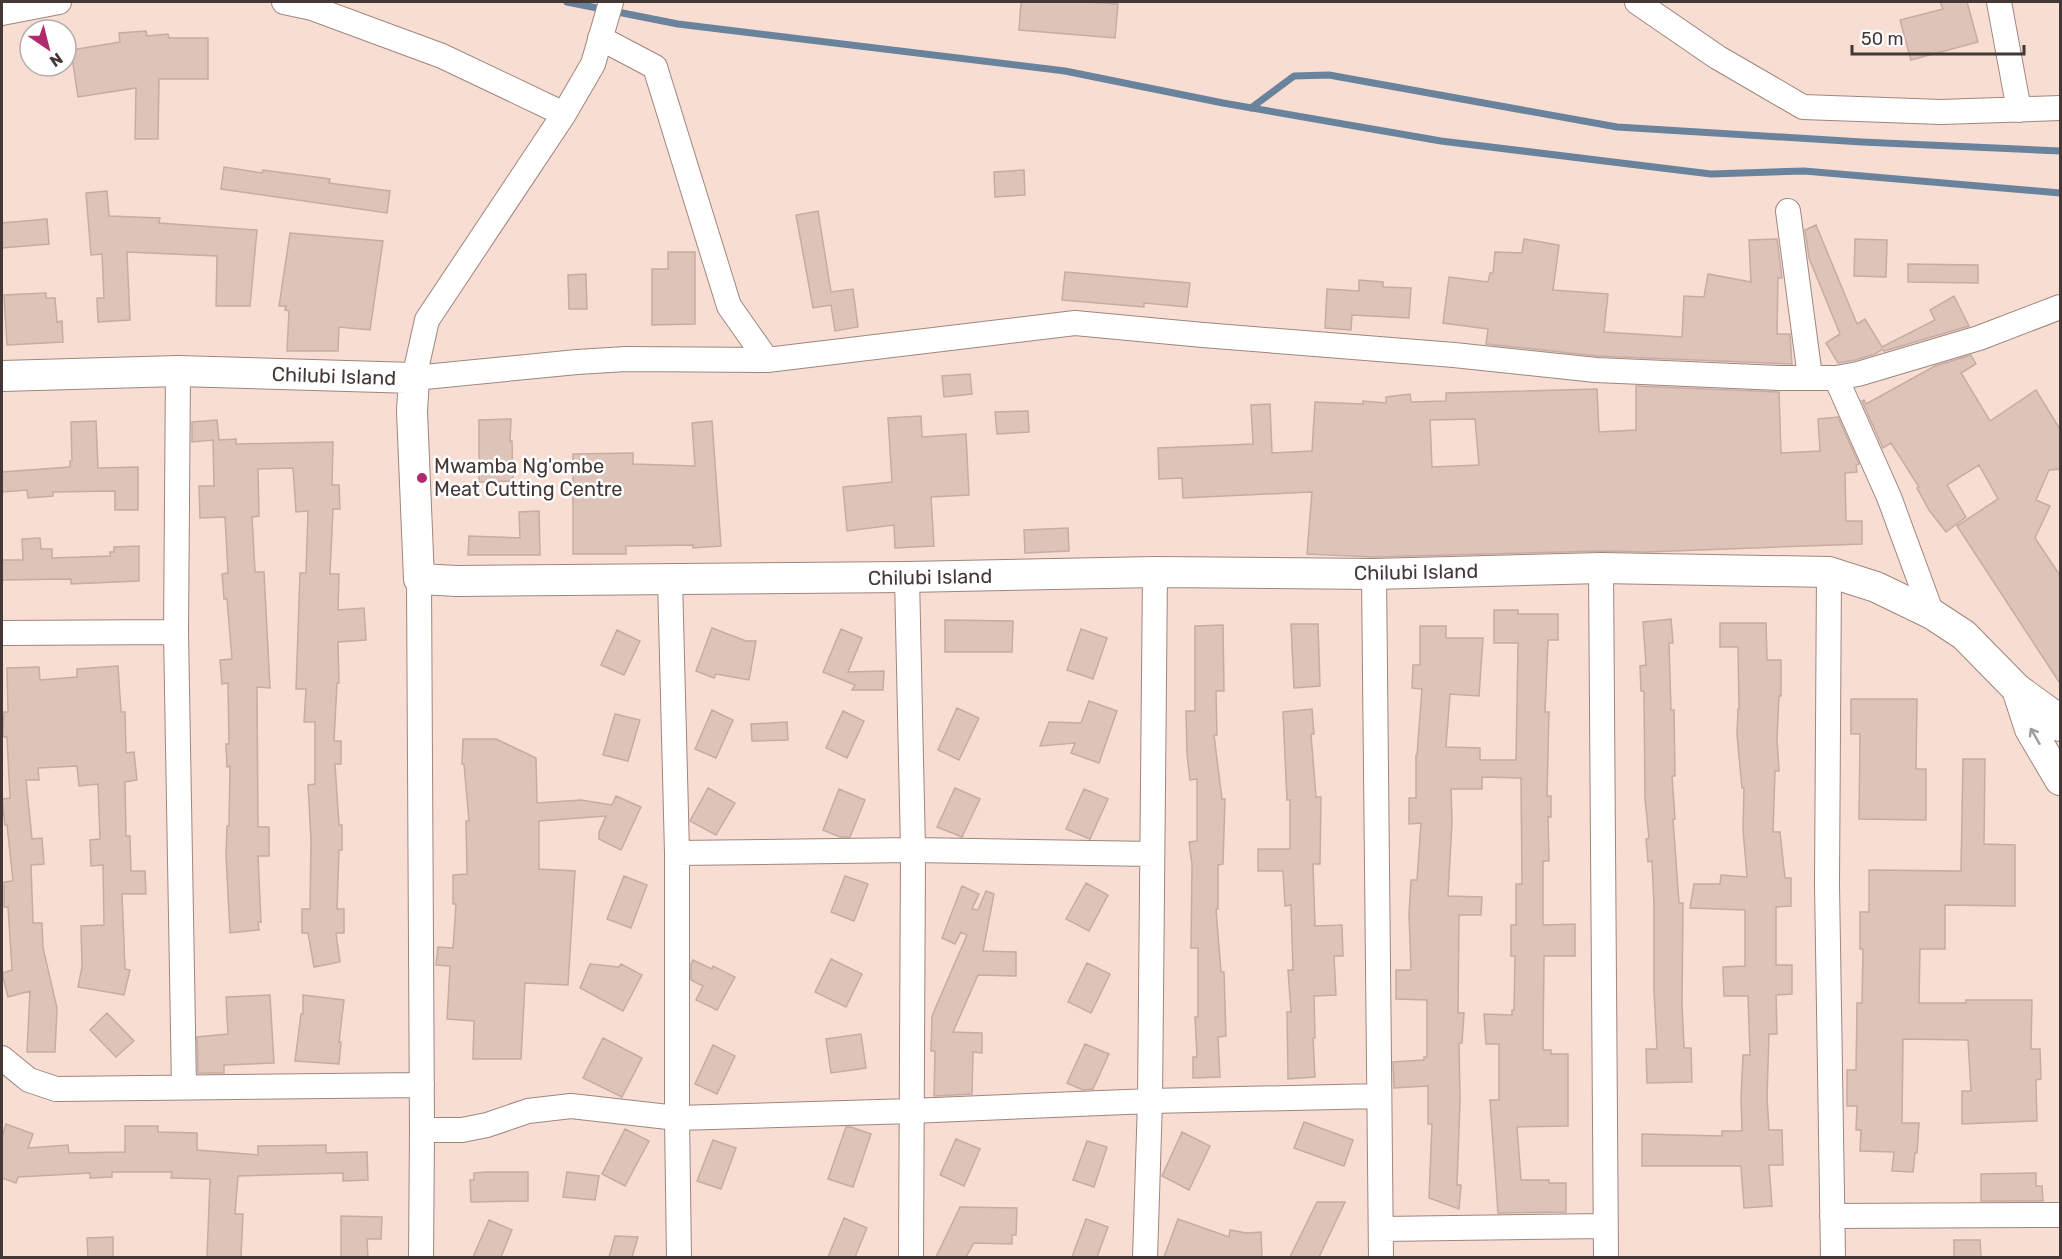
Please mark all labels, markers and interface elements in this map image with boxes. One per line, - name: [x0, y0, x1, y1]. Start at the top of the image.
- north arrow: [18, 18, 78, 78]
- scale bar: [1852, 18, 2024, 56]
- text: 50 m: [1861, 28, 1904, 50]
- text: N: [46, 49, 66, 71]
- street label: Chilubi Island: [271, 362, 397, 390]
- place label: Mwamba Ng'ombe Meat Cutting Centre: [434, 454, 622, 501]
- marker: Mwamba Ng'ombe Meat Cutting Centre: [415, 471, 429, 485]
- street label: Chilubi Island: [1354, 559, 1478, 585]
- street label: Chilubi Island: [868, 564, 992, 590]
- one-way arrow: [2028, 728, 2040, 745]

